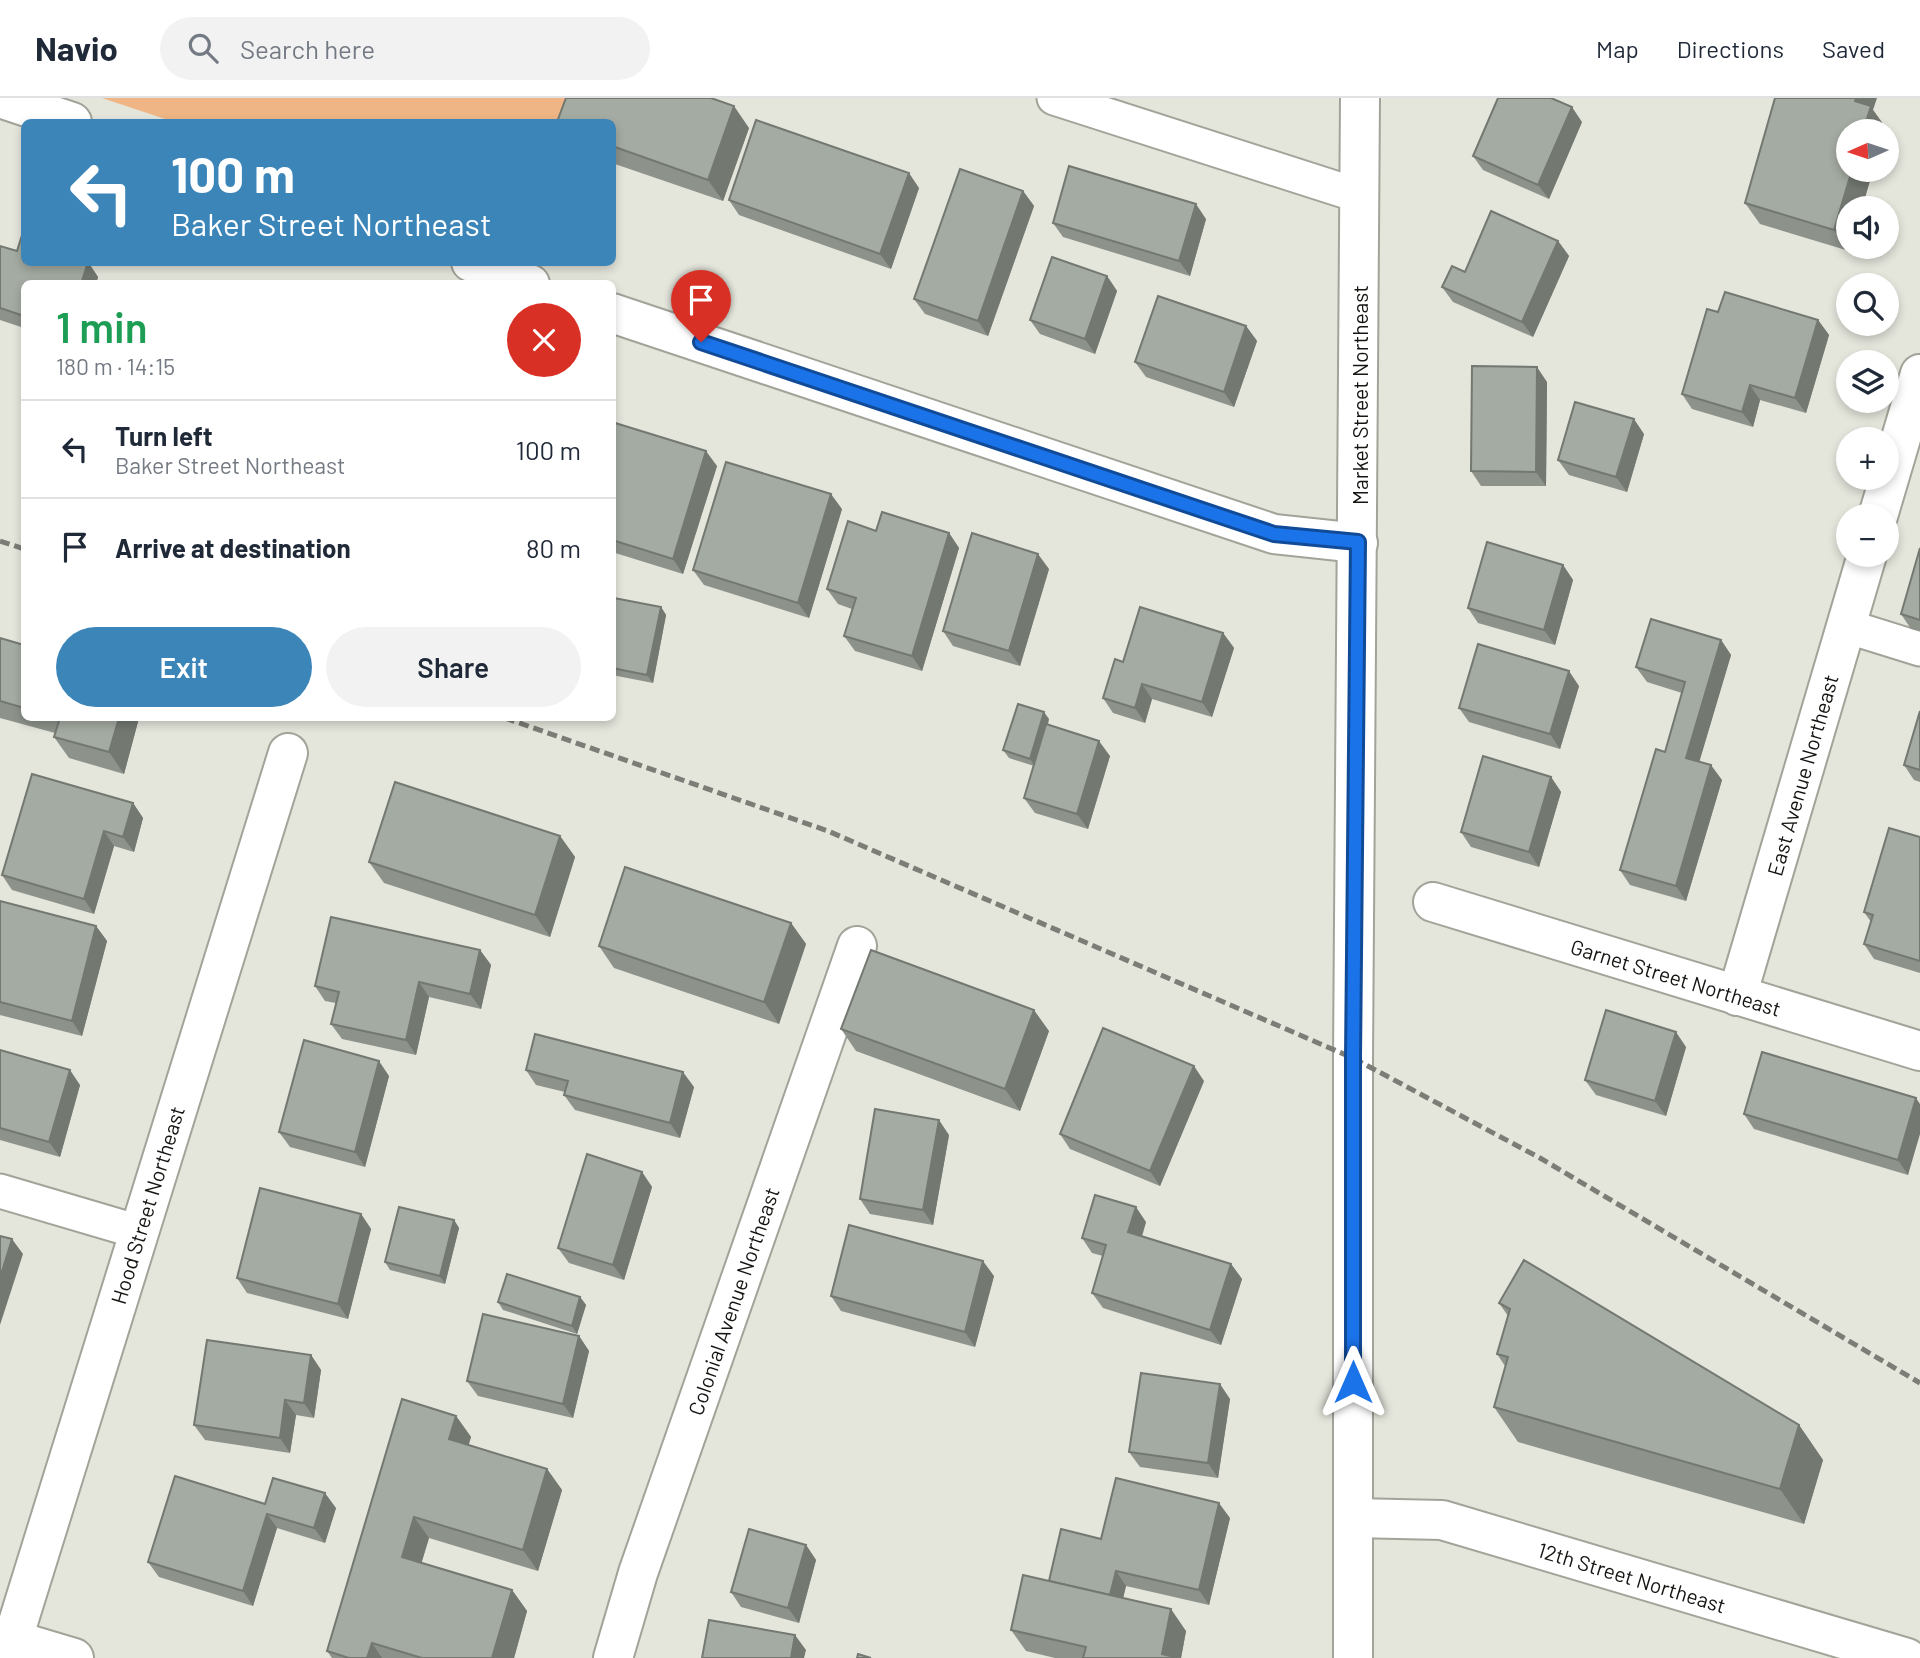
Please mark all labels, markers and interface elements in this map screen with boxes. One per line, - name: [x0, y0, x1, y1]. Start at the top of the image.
- search box: [160, 17, 650, 80]
- text: Navio: [35, 28, 118, 68]
- icon: search: [184, 29, 222, 67]
- text: Search here: [240, 33, 375, 64]
- text: Map: [1596, 34, 1639, 63]
- text: Directions: [1677, 34, 1784, 63]
- text: Saved: [1822, 34, 1885, 63]
- north arrow: [1836, 119, 1899, 182]
- map controls: [1836, 119, 1899, 567]
- text: 100 m: [171, 144, 295, 203]
- icon: left: [56, 147, 147, 238]
- button: sound: [1836, 196, 1899, 259]
- text: Baker Street Northeast: [171, 204, 492, 242]
- pin: [671, 270, 731, 342]
- button: search: [1836, 273, 1899, 336]
- icon: arrive: [682, 281, 720, 319]
- street label: Market Street Northeast: [1347, 285, 1372, 505]
- text: 1 min: [56, 301, 148, 351]
- button: close: [507, 303, 581, 377]
- button: layers: [1836, 350, 1899, 413]
- text: 180 m · 14:15: [56, 352, 175, 380]
- text: Turn left: [115, 420, 213, 451]
- button: +: [1836, 427, 1899, 490]
- icon: left: [56, 430, 94, 468]
- text: 100 m: [516, 434, 581, 465]
- text: Baker Street Northeast: [115, 451, 345, 479]
- button: −: [1836, 504, 1899, 567]
- icon: arrive: [56, 528, 94, 566]
- text: Arrive at destination: [115, 532, 351, 563]
- text: 80 m: [526, 532, 581, 563]
- button: Exit: [56, 627, 312, 707]
- button: Share: [326, 627, 581, 707]
- street label: East Avenue Northeast: [1761, 671, 1843, 879]
- street label: Garnet Street Northeast: [1568, 933, 1784, 1021]
- street label: Hood Street Northeast: [105, 1103, 189, 1307]
- street label: Colonial Avenue Northeast: [682, 1184, 784, 1418]
- position arrow: [1316, 1345, 1390, 1419]
- street label: 12th Street Northeast: [1535, 1537, 1729, 1617]

